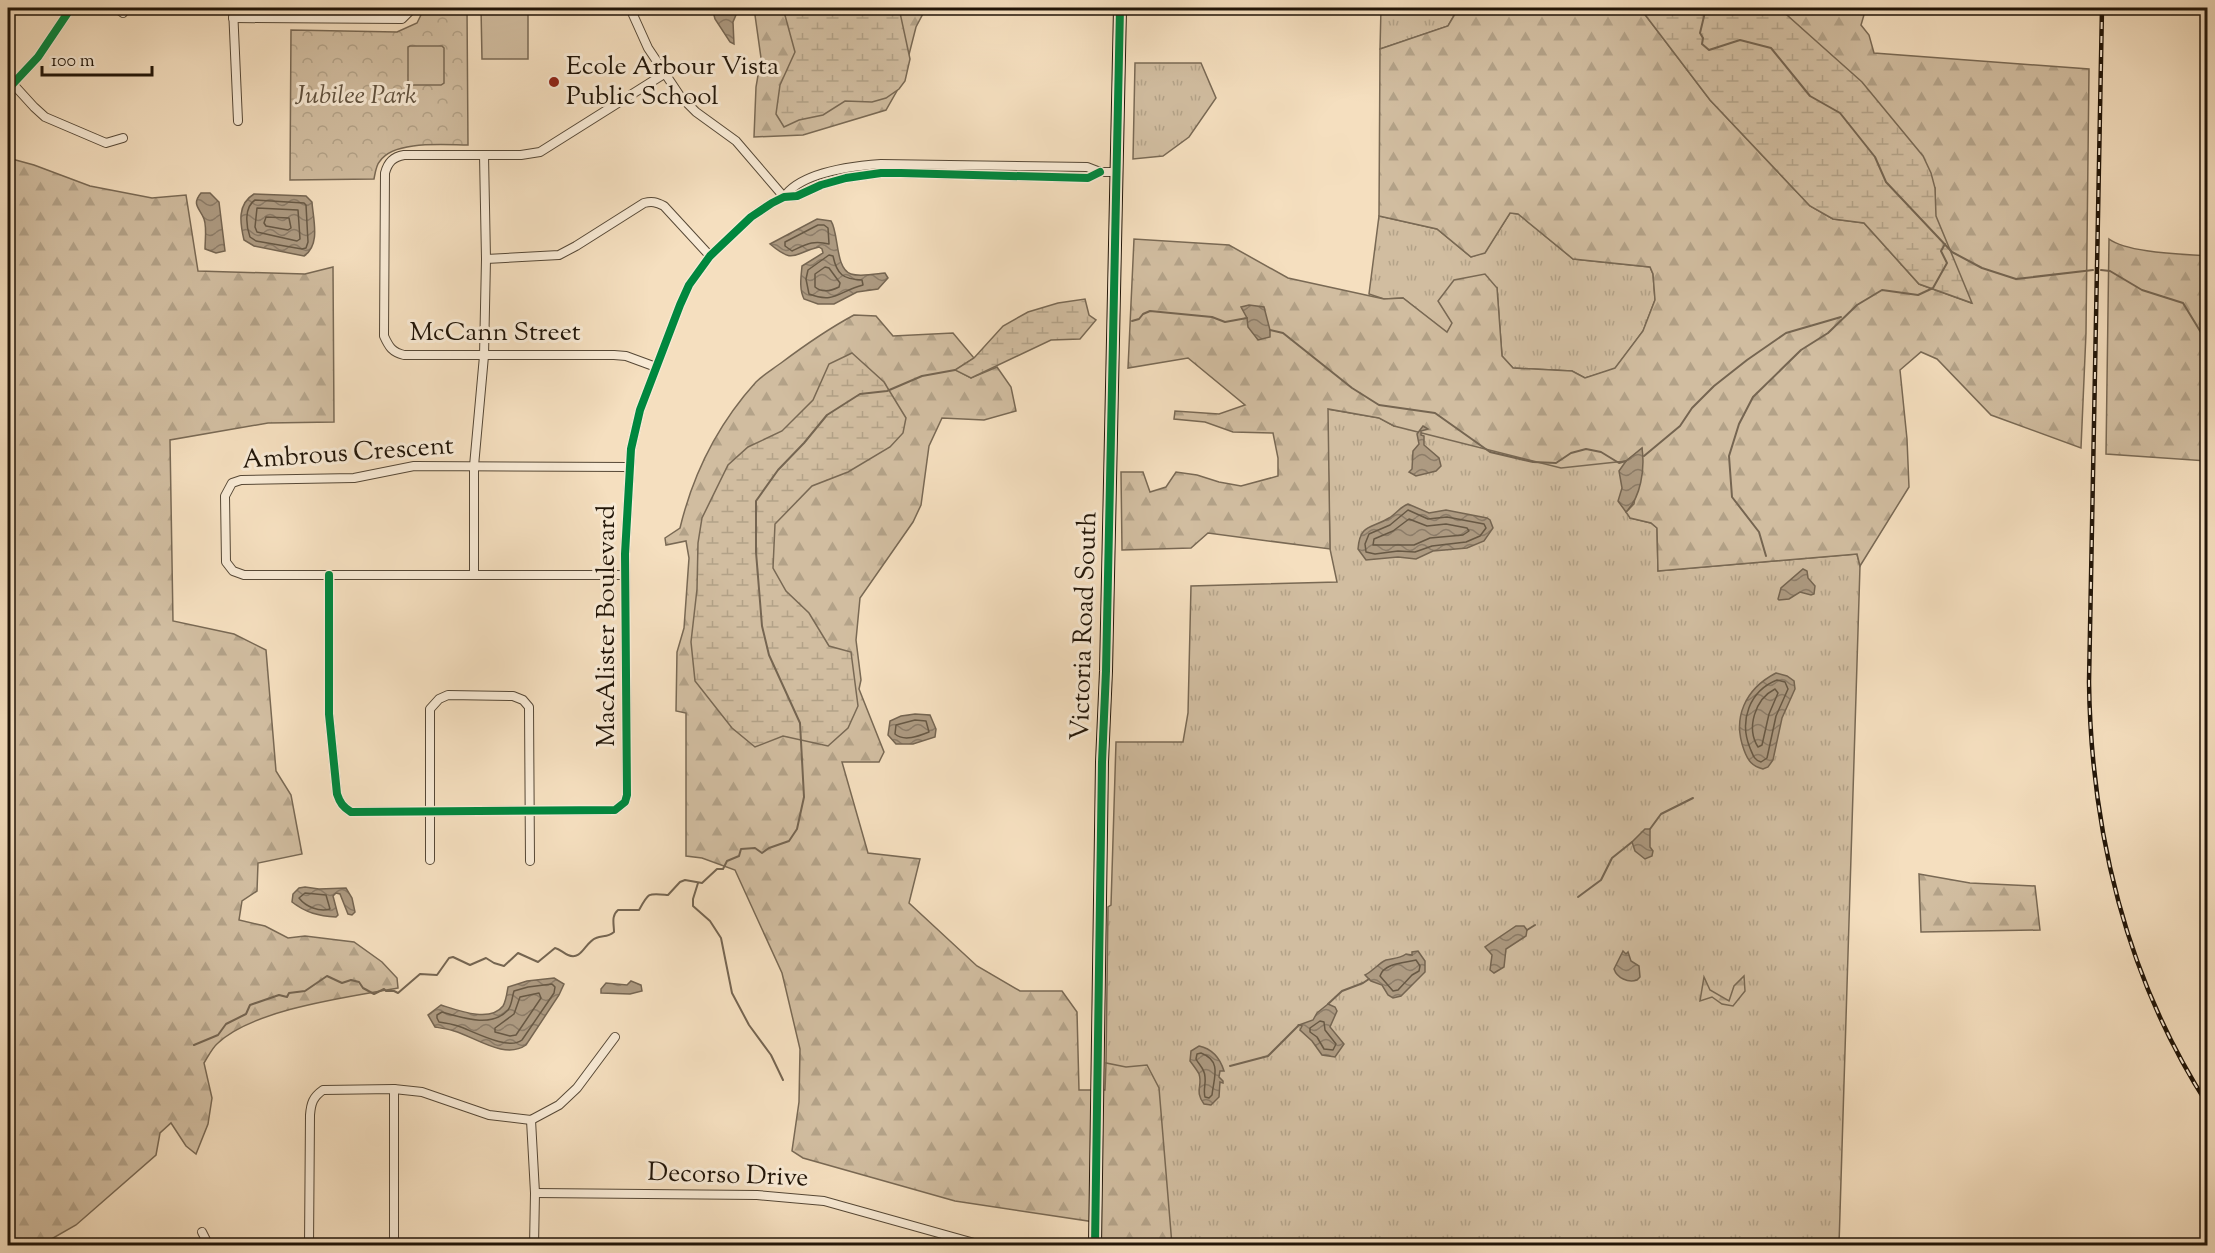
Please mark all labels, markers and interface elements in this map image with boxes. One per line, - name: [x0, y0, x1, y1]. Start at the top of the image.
- scale bar: [42, 39, 152, 77]
- text: 100 m: [51, 49, 95, 75]
- place label: Ecole Arbour Vista Public School: [566, 49, 779, 116]
- marker: Ecole Arbour Vista Public School: [547, 75, 561, 89]
- park label: Jubilee Park: [294, 78, 417, 115]
- street label: McCann Street: [409, 315, 581, 352]
- street label: Ambrous Crescent: [241, 428, 455, 480]
- street label: MacAlister Boulevard: [589, 505, 626, 747]
- street label: Victoria Road South: [1063, 511, 1107, 741]
- street label: Decorso Drive: [647, 1155, 809, 1197]

